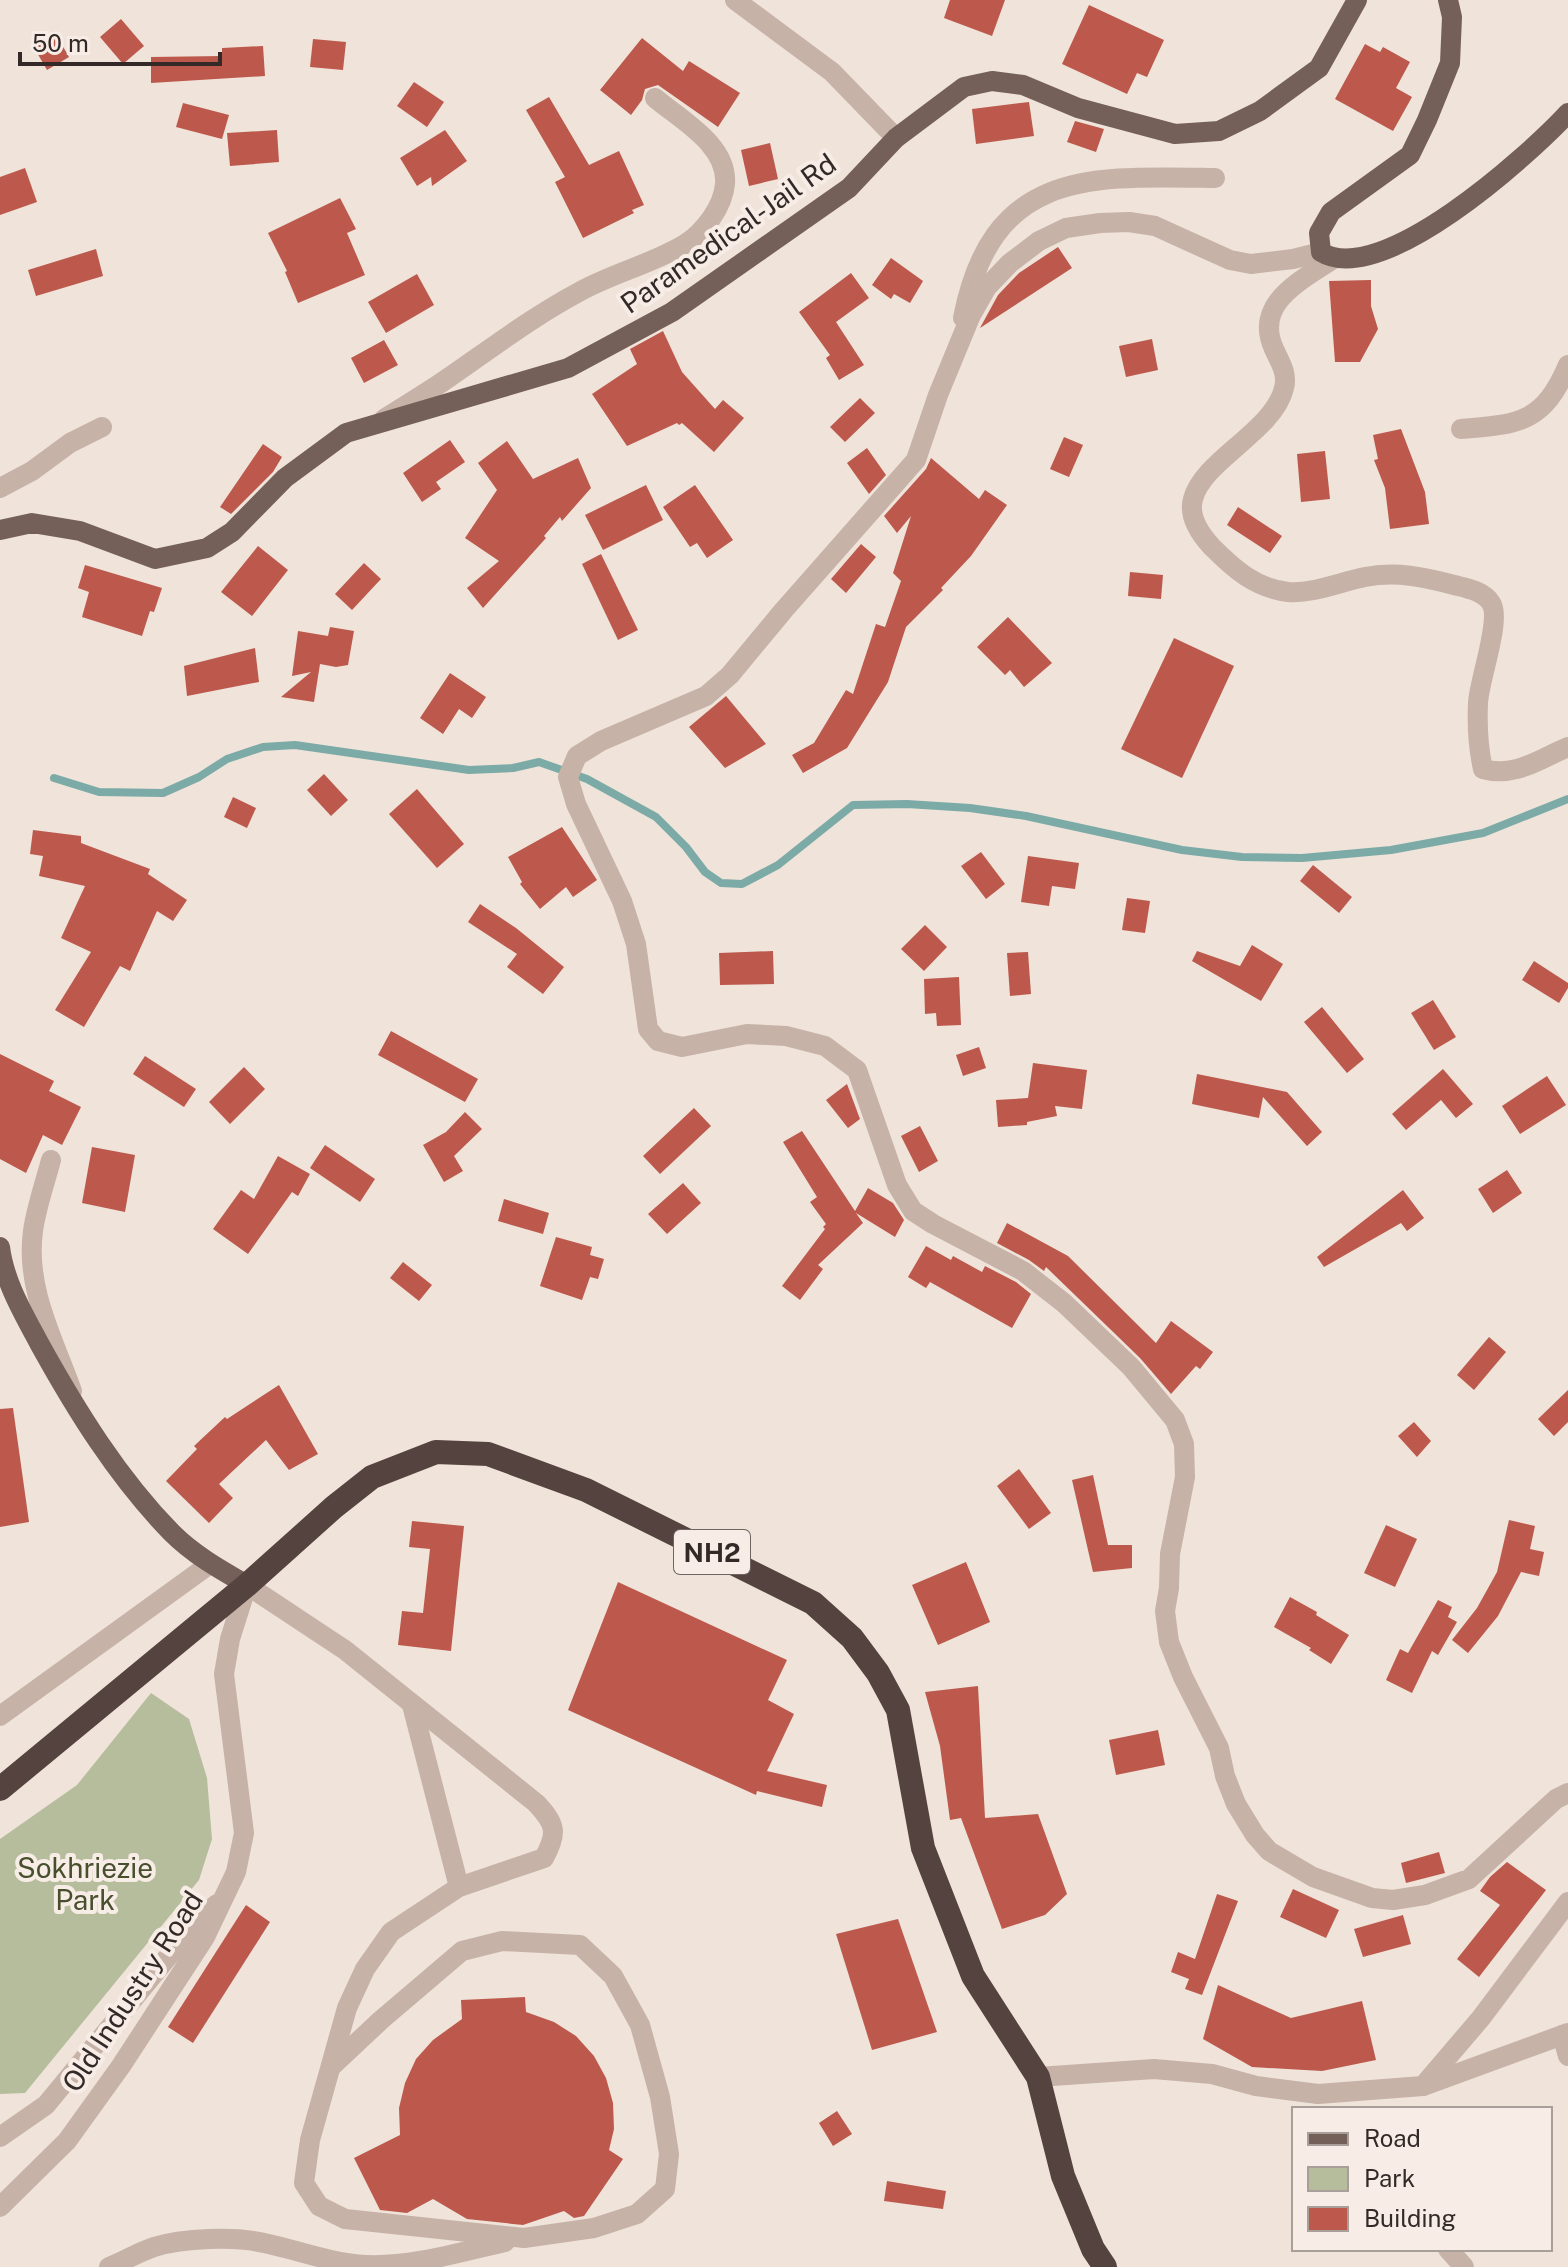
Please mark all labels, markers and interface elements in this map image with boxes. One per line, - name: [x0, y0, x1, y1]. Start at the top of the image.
- scale bar: [20, 16, 220, 66]
- text: 50 m: [32, 29, 89, 57]
- street label: Paramedical-Jail Rd: [614, 146, 842, 320]
- road number: NH2: [674, 1530, 750, 1574]
- park label: Sokhriezie Park: [17, 1851, 153, 1916]
- street label: Old Industry Road: [55, 1884, 209, 2098]
- legend: [1292, 2107, 1552, 2251]
- text: Road: [1364, 2124, 1421, 2152]
- text: Park: [1364, 2164, 1415, 2192]
- text: Building: [1364, 2204, 1456, 2232]

